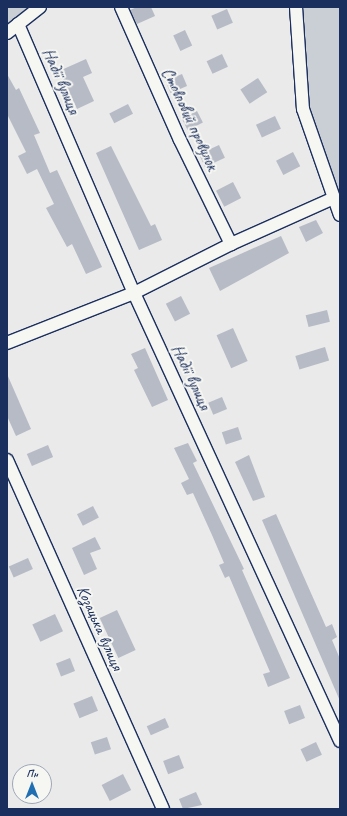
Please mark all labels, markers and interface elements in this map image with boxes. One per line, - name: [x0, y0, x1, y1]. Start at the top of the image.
- street label: Надії вулиця: [38, 45, 84, 117]
- street label: Стовповий провулок: [157, 64, 223, 174]
- street label: Надії вулиця: [167, 341, 215, 413]
- street label: Козацька вулиця: [72, 583, 128, 673]
- north arrow: [12, 764, 52, 804]
- text: Пн: [26, 766, 38, 780]

